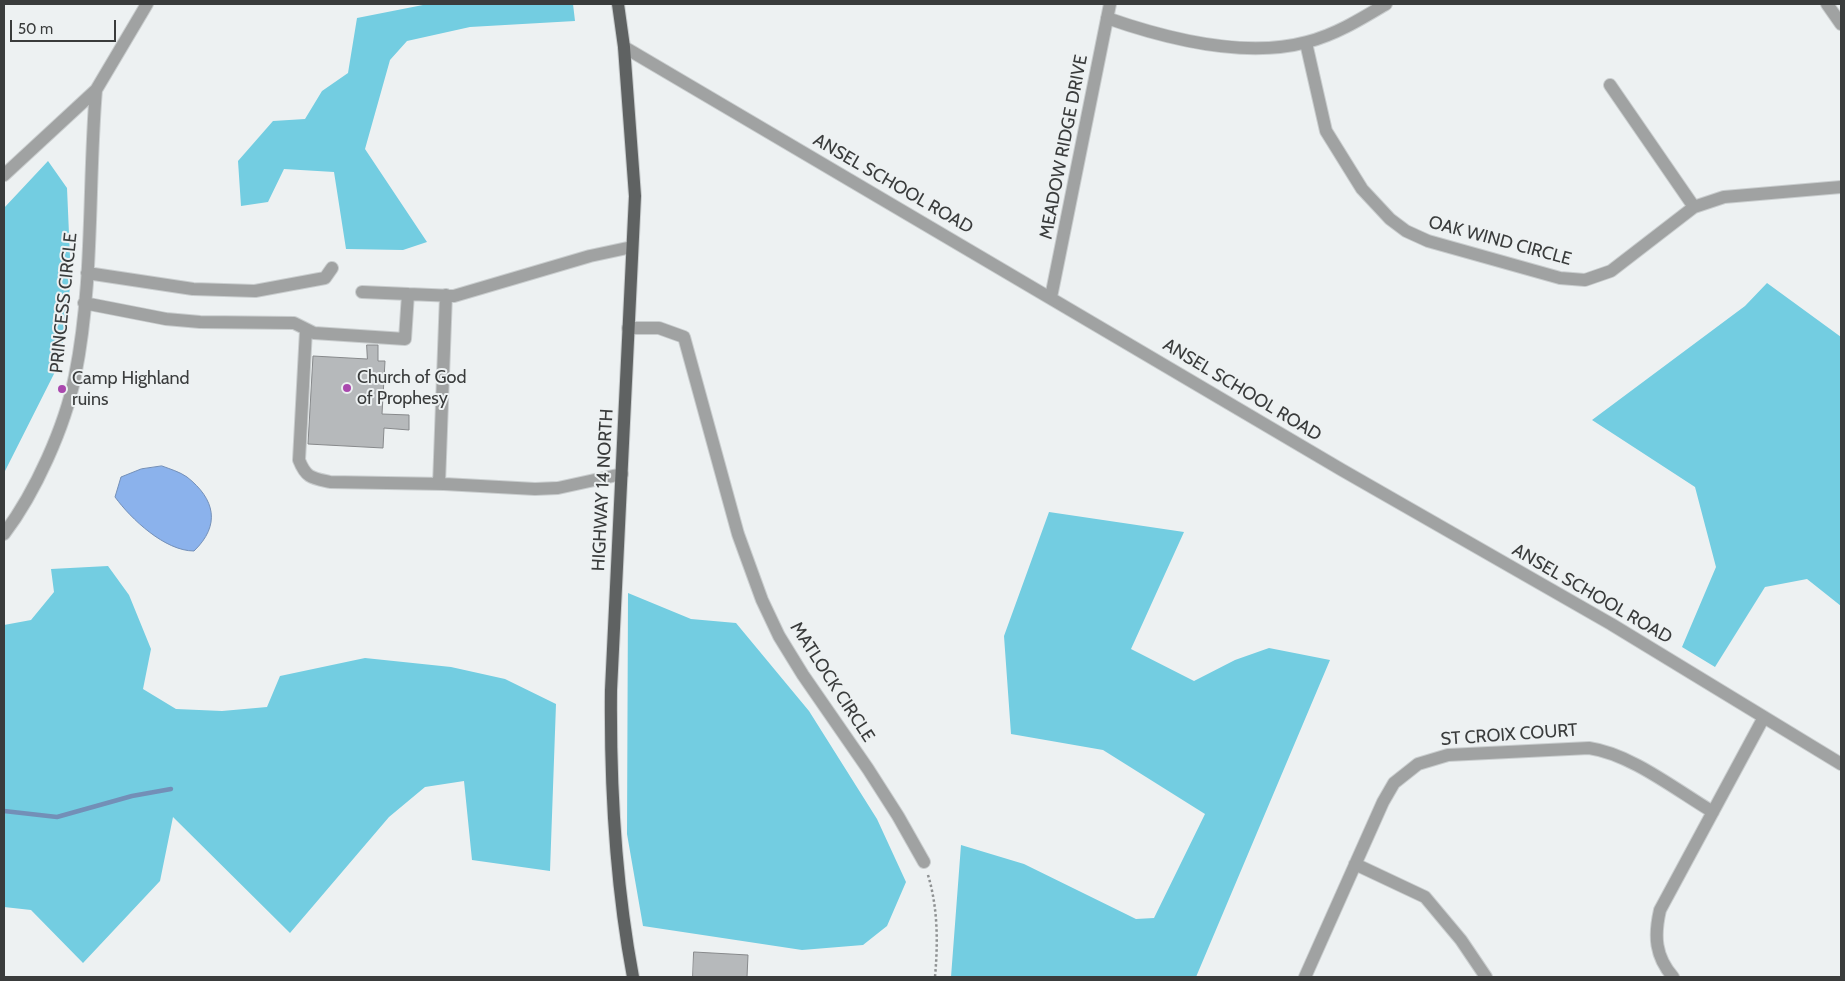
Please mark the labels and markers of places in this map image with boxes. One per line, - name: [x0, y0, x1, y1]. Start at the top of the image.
- place label: Church of God of Prophesy: [357, 367, 466, 409]
- place label: Camp Highland ruins: [72, 368, 190, 410]
- marker: Church of God of Prophesy: [341, 382, 353, 394]
- marker: Camp Highland ruins: [56, 383, 68, 395]

